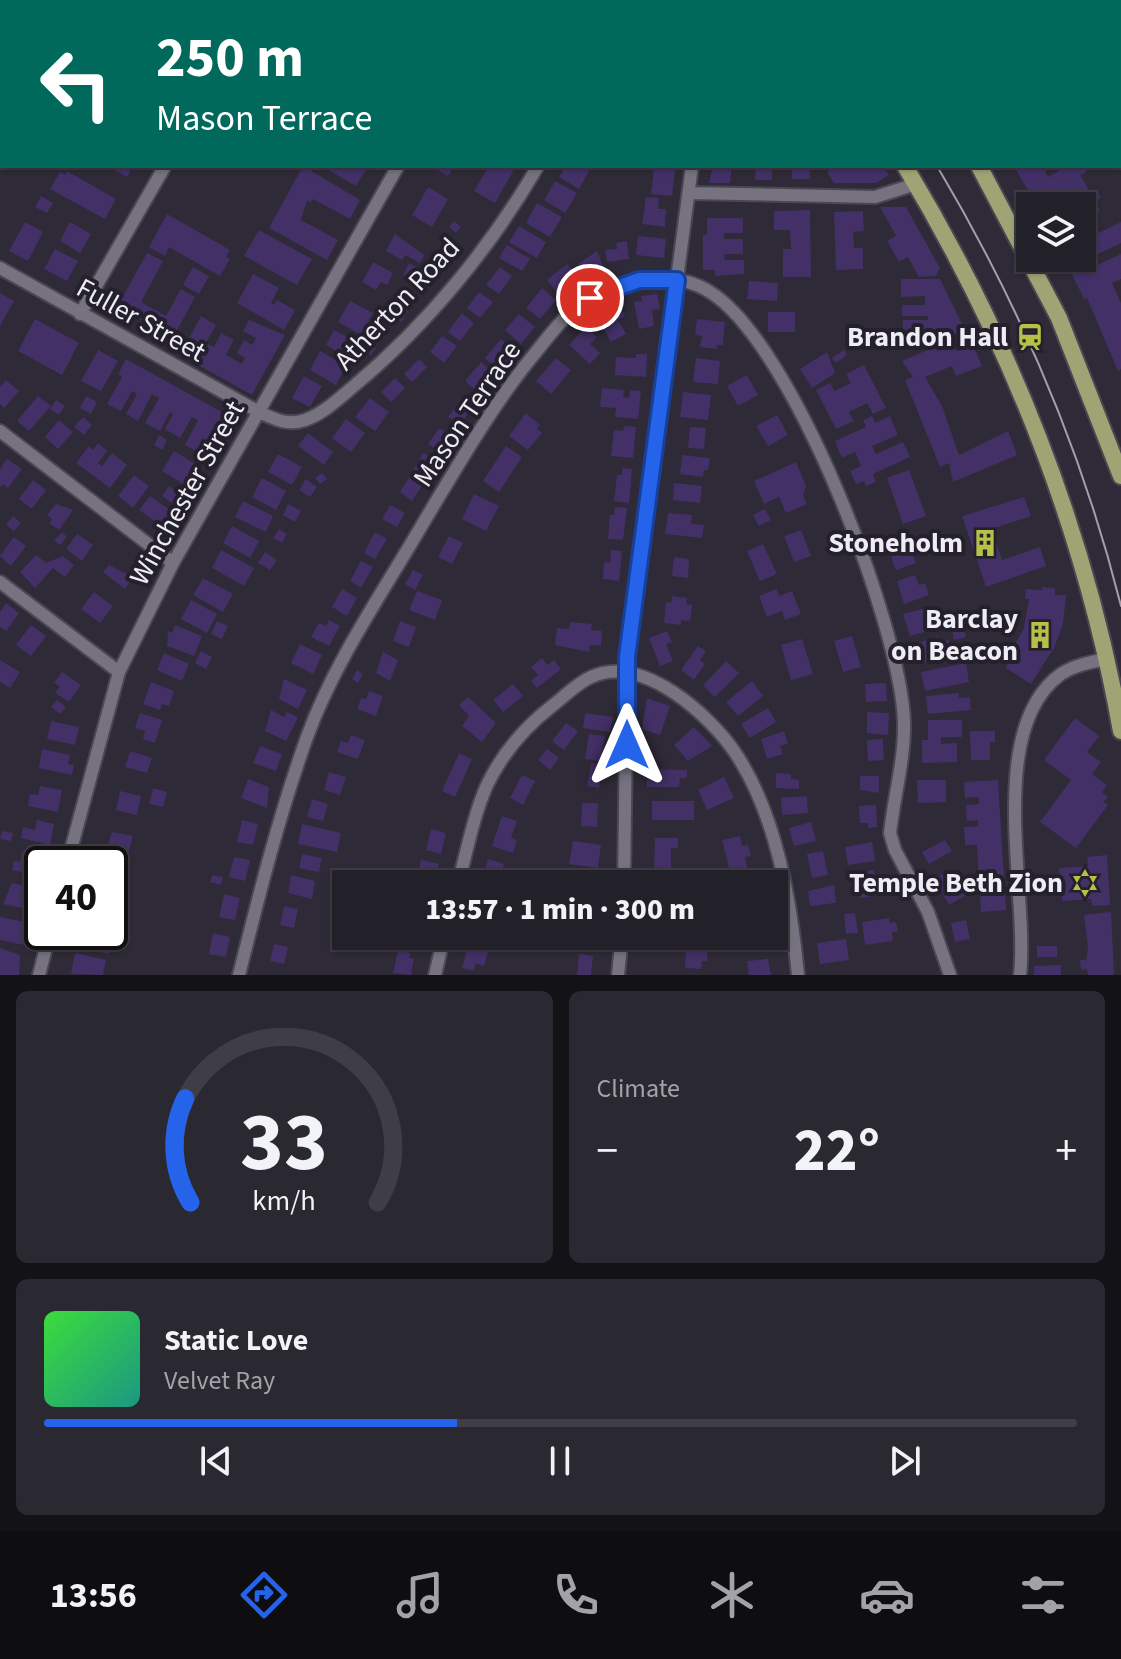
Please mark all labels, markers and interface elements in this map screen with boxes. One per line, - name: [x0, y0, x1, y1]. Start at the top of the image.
- text: 250 m: [156, 19, 304, 98]
- icon: left: [24, 32, 128, 136]
- text: Mason Terrace: [156, 93, 372, 144]
- map controls: [1016, 192, 1096, 272]
- button: layers: [1016, 192, 1096, 272]
- street label: Atherton Road: [325, 229, 469, 379]
- pin: [556, 264, 624, 332]
- street label: Fuller Street: [69, 268, 213, 372]
- icon: arrive: [568, 276, 612, 320]
- place label: Brandon Hall: [847, 317, 1008, 357]
- station icon: Brandon Hall: [1015, 322, 1045, 352]
- street label: Mason Terrace: [403, 333, 531, 495]
- street label: Winchester Street: [120, 393, 255, 593]
- place label: Stoneholm: [828, 523, 963, 563]
- building icon: Stoneholm: [970, 528, 1000, 558]
- place label: Barclay on Beacon: [891, 599, 1018, 671]
- building icon: Barclay on Beacon: [1025, 620, 1055, 650]
- position arrow: [585, 703, 669, 787]
- speed limit sign: 40: [24, 846, 128, 950]
- place label: Temple Beth Zion: [849, 863, 1063, 903]
- synagogue icon: Temple Beth Zion: [1070, 868, 1100, 898]
- text: 13:57 · 1 min · 300 m: [425, 888, 695, 931]
- text: Climate: [597, 1070, 680, 1107]
- text: 33: [240, 1084, 328, 1202]
- text: 22°: [794, 1109, 880, 1194]
- text: −: [597, 1120, 618, 1183]
- text: +: [1055, 1120, 1077, 1183]
- text: km/h: [253, 1181, 316, 1221]
- text: Static Love: [164, 1319, 308, 1362]
- text: Velvet Ray: [164, 1362, 275, 1399]
- icon: previous: [194, 1439, 238, 1483]
- icon: pause: [538, 1439, 582, 1483]
- icon: next: [883, 1439, 927, 1483]
- icon: directions: [236, 1567, 292, 1623]
- icon: music: [392, 1567, 448, 1623]
- icon: phone: [548, 1567, 604, 1623]
- icon: climate: [704, 1567, 760, 1623]
- icon: car: [859, 1567, 915, 1623]
- icon: filters: [1015, 1567, 1071, 1623]
- text: 13:56: [50, 1570, 137, 1621]

